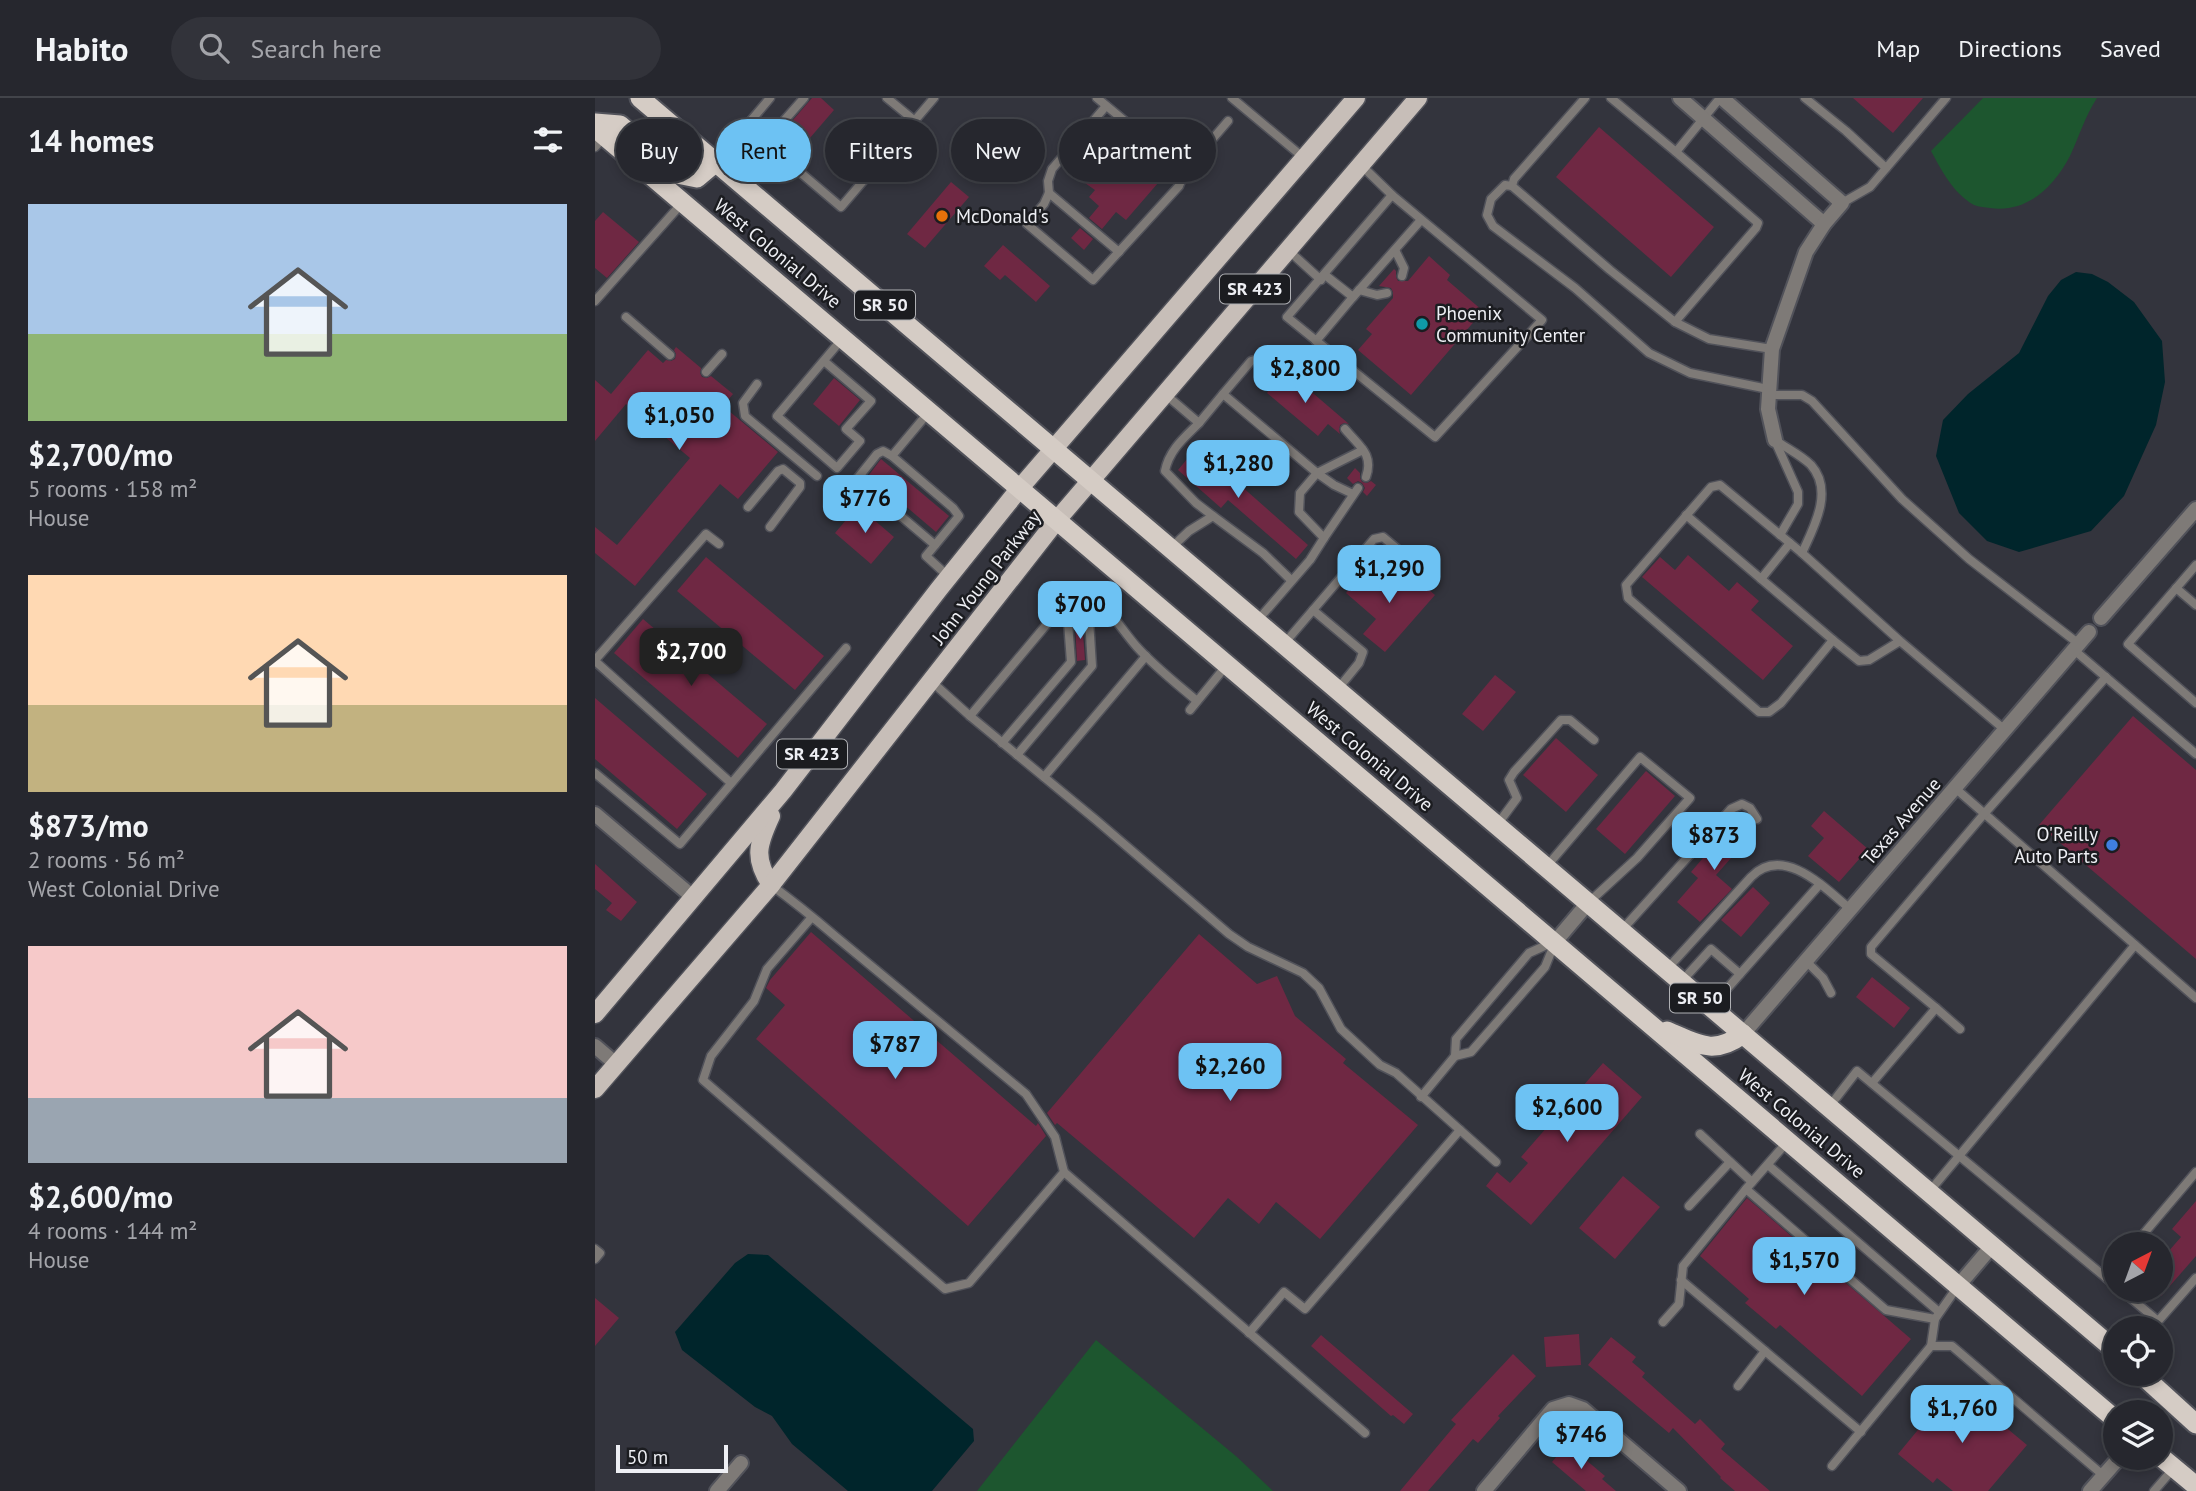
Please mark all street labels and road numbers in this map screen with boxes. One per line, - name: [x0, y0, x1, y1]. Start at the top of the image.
- street label: West Colonial Drive: [710, 193, 846, 313]
- road number: SR 423: [1220, 274, 1290, 304]
- road number: SR 50: [855, 290, 915, 320]
- street label: John Young Parkway: [926, 505, 1046, 650]
- street label: West Colonial Drive: [1302, 696, 1438, 816]
- road number: SR 423: [777, 740, 847, 768]
- street label: Texas Avenue: [1856, 772, 1946, 870]
- road number: SR 50: [1670, 984, 1730, 1013]
- street label: West Colonial Drive: [1734, 1063, 1870, 1183]

